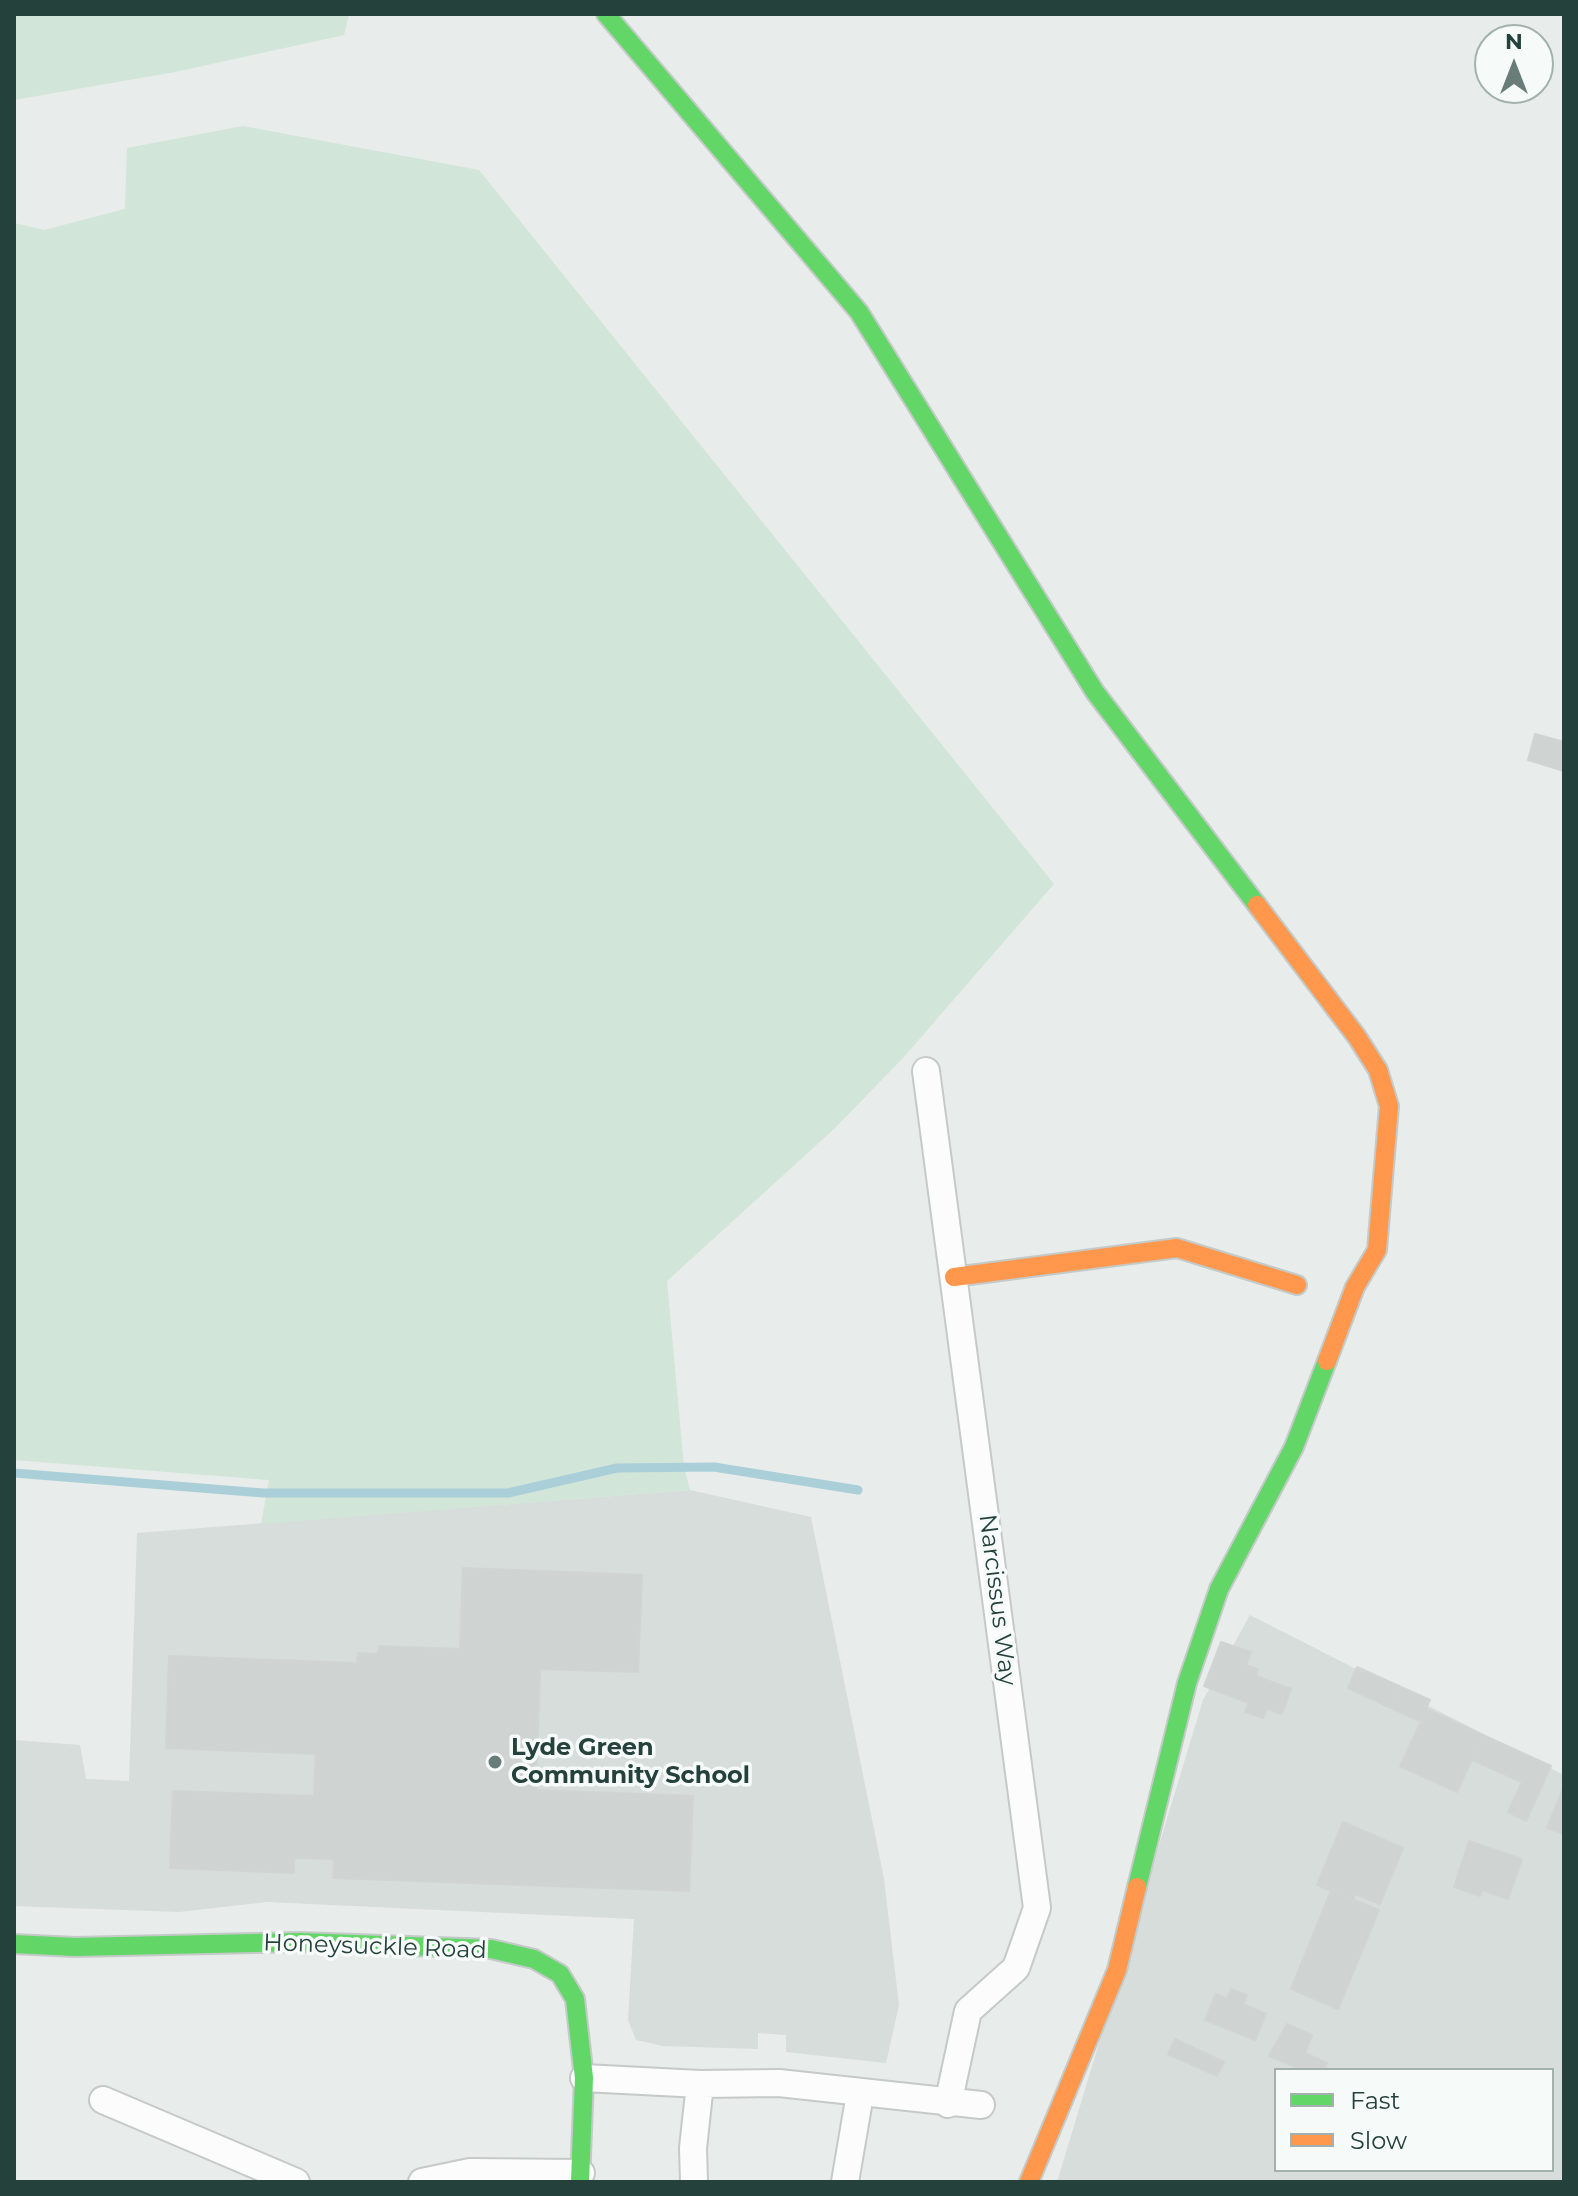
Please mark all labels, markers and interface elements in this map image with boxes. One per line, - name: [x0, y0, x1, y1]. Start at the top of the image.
- north arrow: [1474, 24, 1554, 104]
- text: N: [1505, 28, 1523, 55]
- street label: Narcissus Way: [972, 1513, 1022, 1687]
- place label: Lyde Green Community School: [511, 1734, 750, 1790]
- marker: Lyde Green Community School: [486, 1753, 504, 1771]
- street label: Honeysuckle Road: [263, 1929, 487, 1965]
- legend: [1274, 2068, 1554, 2172]
- text: Fast: [1350, 2086, 1400, 2115]
- text: Slow: [1350, 2126, 1407, 2155]

